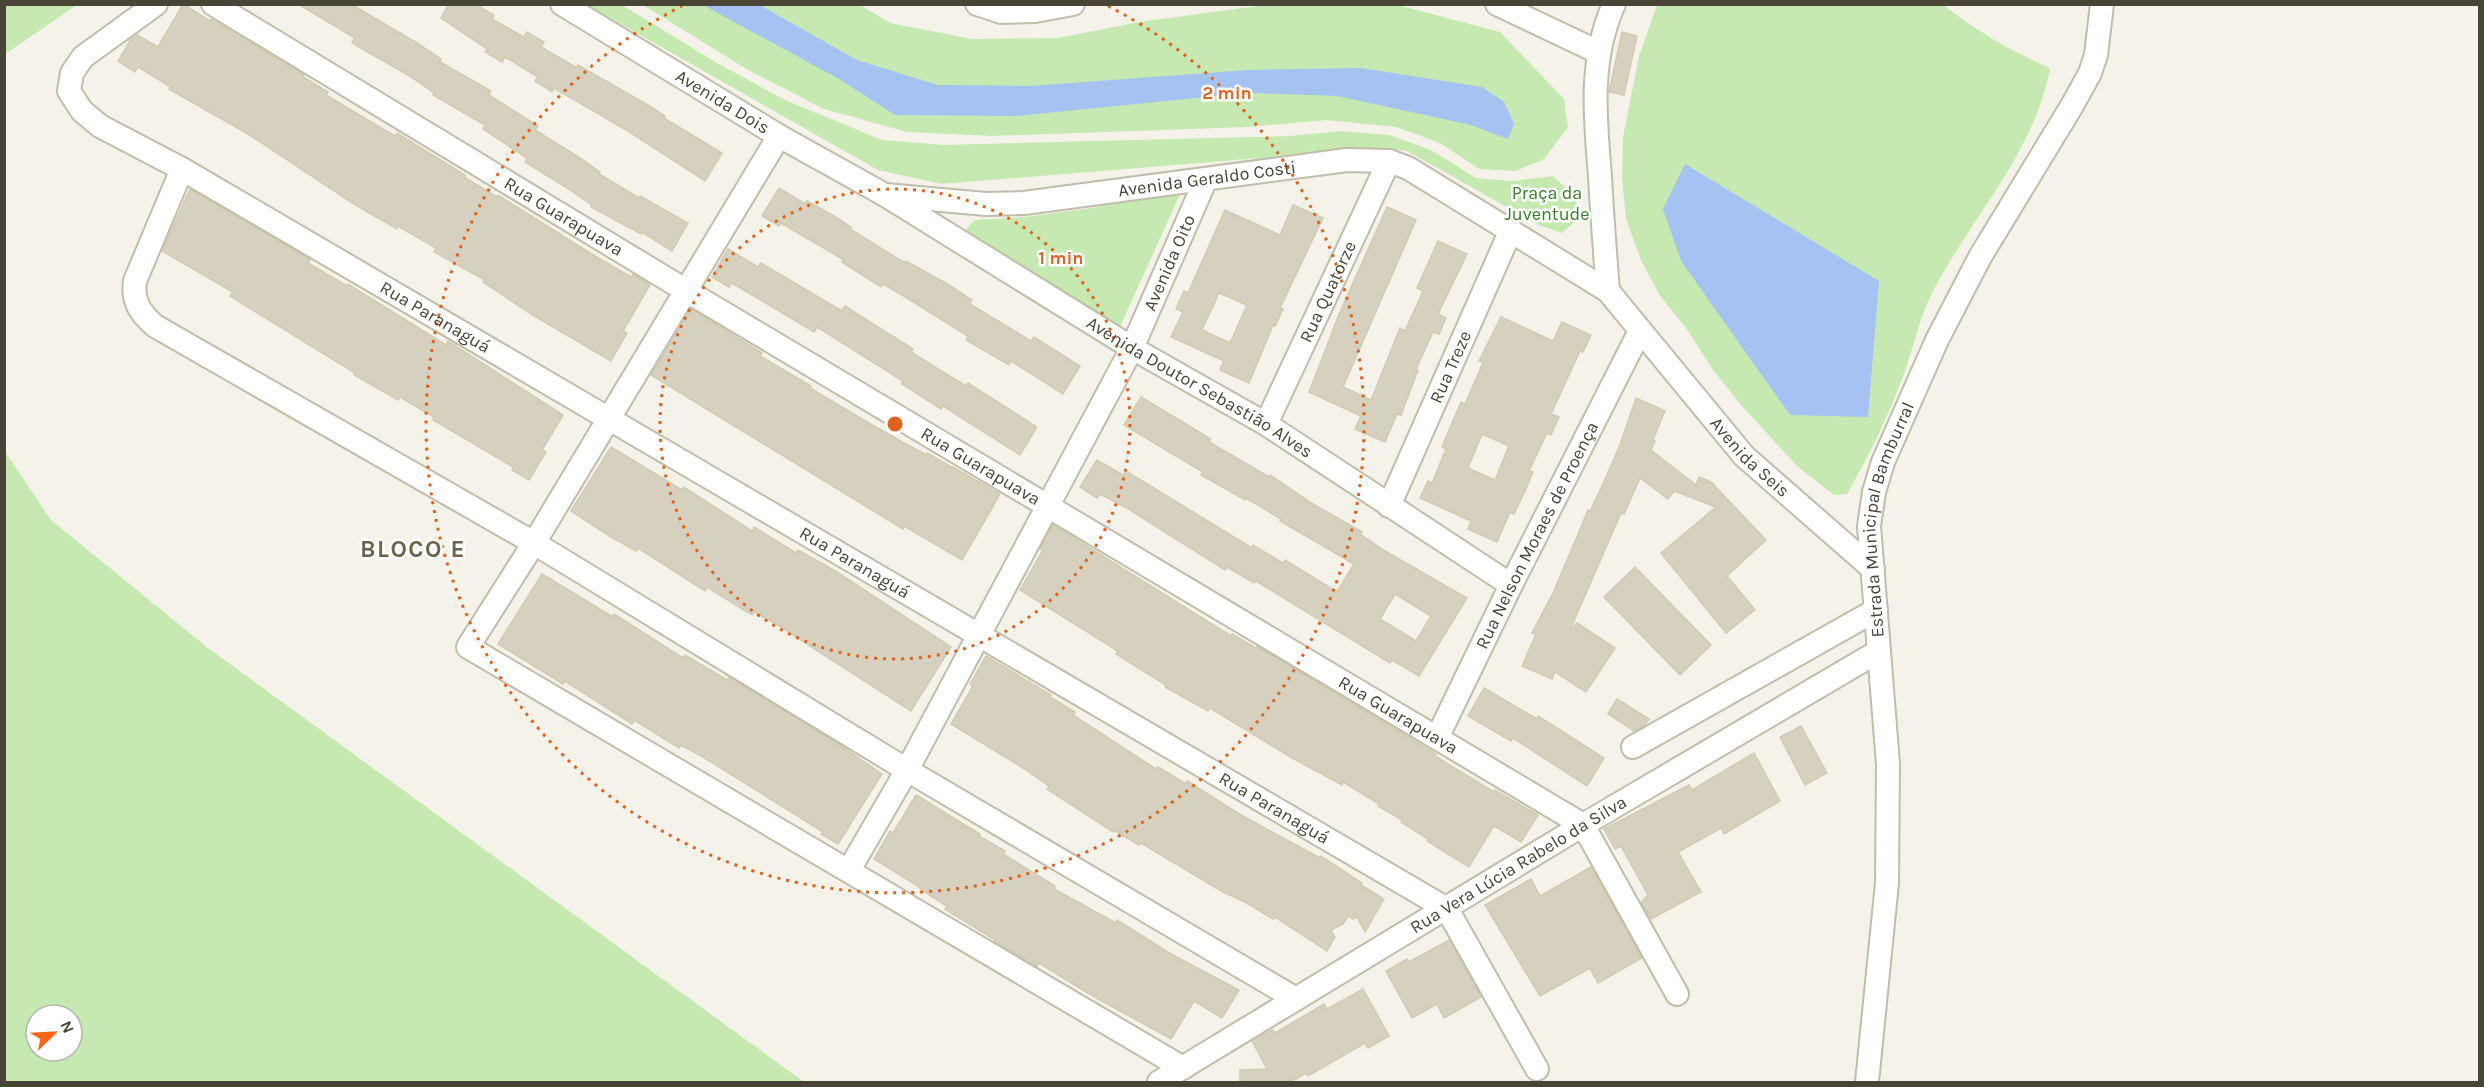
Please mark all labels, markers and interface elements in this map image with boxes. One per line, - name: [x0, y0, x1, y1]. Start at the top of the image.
- street label: Avenida Dois: [672, 65, 774, 139]
- text: 2 min: [1202, 82, 1252, 104]
- street label: Avenida Geraldo Costi: [1117, 156, 1297, 201]
- street label: Rua Guarapuava: [500, 172, 627, 261]
- park label: Praça da Juventude: [1505, 182, 1589, 225]
- street label: Avenida Oito: [1139, 211, 1200, 314]
- street label: Rua Quatorze: [1295, 237, 1361, 346]
- text: 1 min: [1038, 247, 1084, 269]
- street label: Rua Paranaguá: [376, 276, 494, 358]
- street label: Avenida Doutor Sebastião Alves: [1083, 312, 1317, 463]
- street label: Rua Treze: [1425, 327, 1476, 407]
- street label: Estrada Municipal Bamburral: [1858, 398, 1919, 638]
- street label: Avenida Seis: [1705, 412, 1794, 502]
- centre of rings: [885, 414, 905, 434]
- street label: Rua Nelson Moraes de Proença: [1471, 418, 1603, 653]
- street label: Rua Guarapuava: [917, 422, 1044, 510]
- street label: Rua Paranaguá: [795, 522, 914, 603]
- district label: BLOCO E: [360, 535, 466, 563]
- street label: Rua Guarapuava: [1334, 671, 1462, 759]
- street label: Rua Paranaguá: [1215, 767, 1333, 849]
- street label: Rua Vera Lúcia Rabelo da Silva: [1406, 791, 1631, 938]
- north arrow: [24, 1003, 84, 1063]
- text: N: [56, 1018, 78, 1036]

